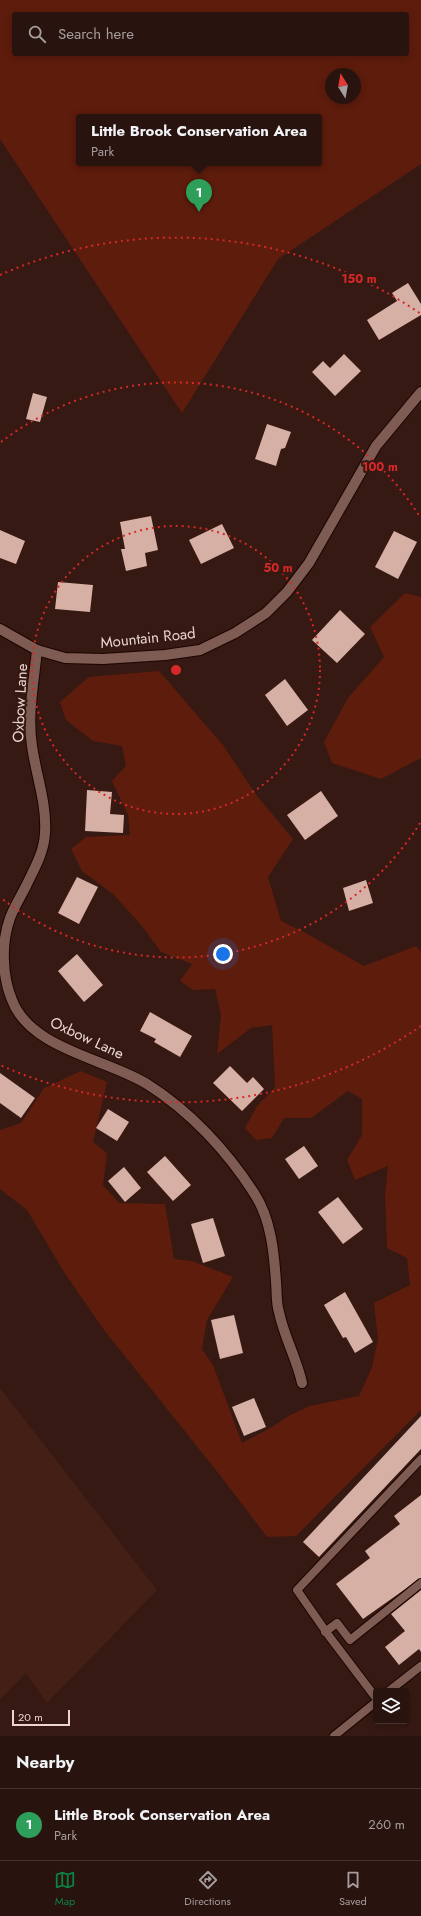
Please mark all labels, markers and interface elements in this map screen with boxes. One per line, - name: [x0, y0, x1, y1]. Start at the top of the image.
- search box: [12, 12, 409, 56]
- icon: search: [26, 23, 48, 45]
- text: Search here: [58, 23, 134, 45]
- north arrow: [325, 68, 361, 104]
- popup: [76, 114, 322, 166]
- text: Little Brook Conservation Area: [91, 120, 307, 142]
- text: Park: [91, 142, 114, 161]
- pin: 1: [186, 179, 212, 212]
- text: 150 m: [341, 270, 377, 288]
- text: 100 m: [362, 458, 398, 476]
- text: 50 m: [263, 559, 293, 577]
- street label: Mountain Road: [99, 622, 197, 654]
- street label: Oxbow Lane: [7, 663, 33, 743]
- centre of rings: [169, 663, 183, 677]
- your location: [213, 944, 233, 964]
- street label: Oxbow Lane: [47, 1011, 128, 1065]
- map controls: [373, 1688, 409, 1724]
- button: layers: [373, 1688, 409, 1724]
- scale bar: [12, 1708, 70, 1727]
- text: 20 m: [18, 1709, 43, 1725]
- text: Nearby: [16, 1750, 74, 1774]
- text: Little Brook Conservation Area: [54, 1804, 270, 1826]
- text: 1: [26, 1815, 32, 1834]
- text: 260 m: [368, 1815, 405, 1834]
- text: Park: [54, 1826, 77, 1845]
- tab: Map: [54, 1869, 76, 1909]
- tab: Directions: [184, 1869, 231, 1909]
- tab: Saved: [339, 1869, 367, 1909]

